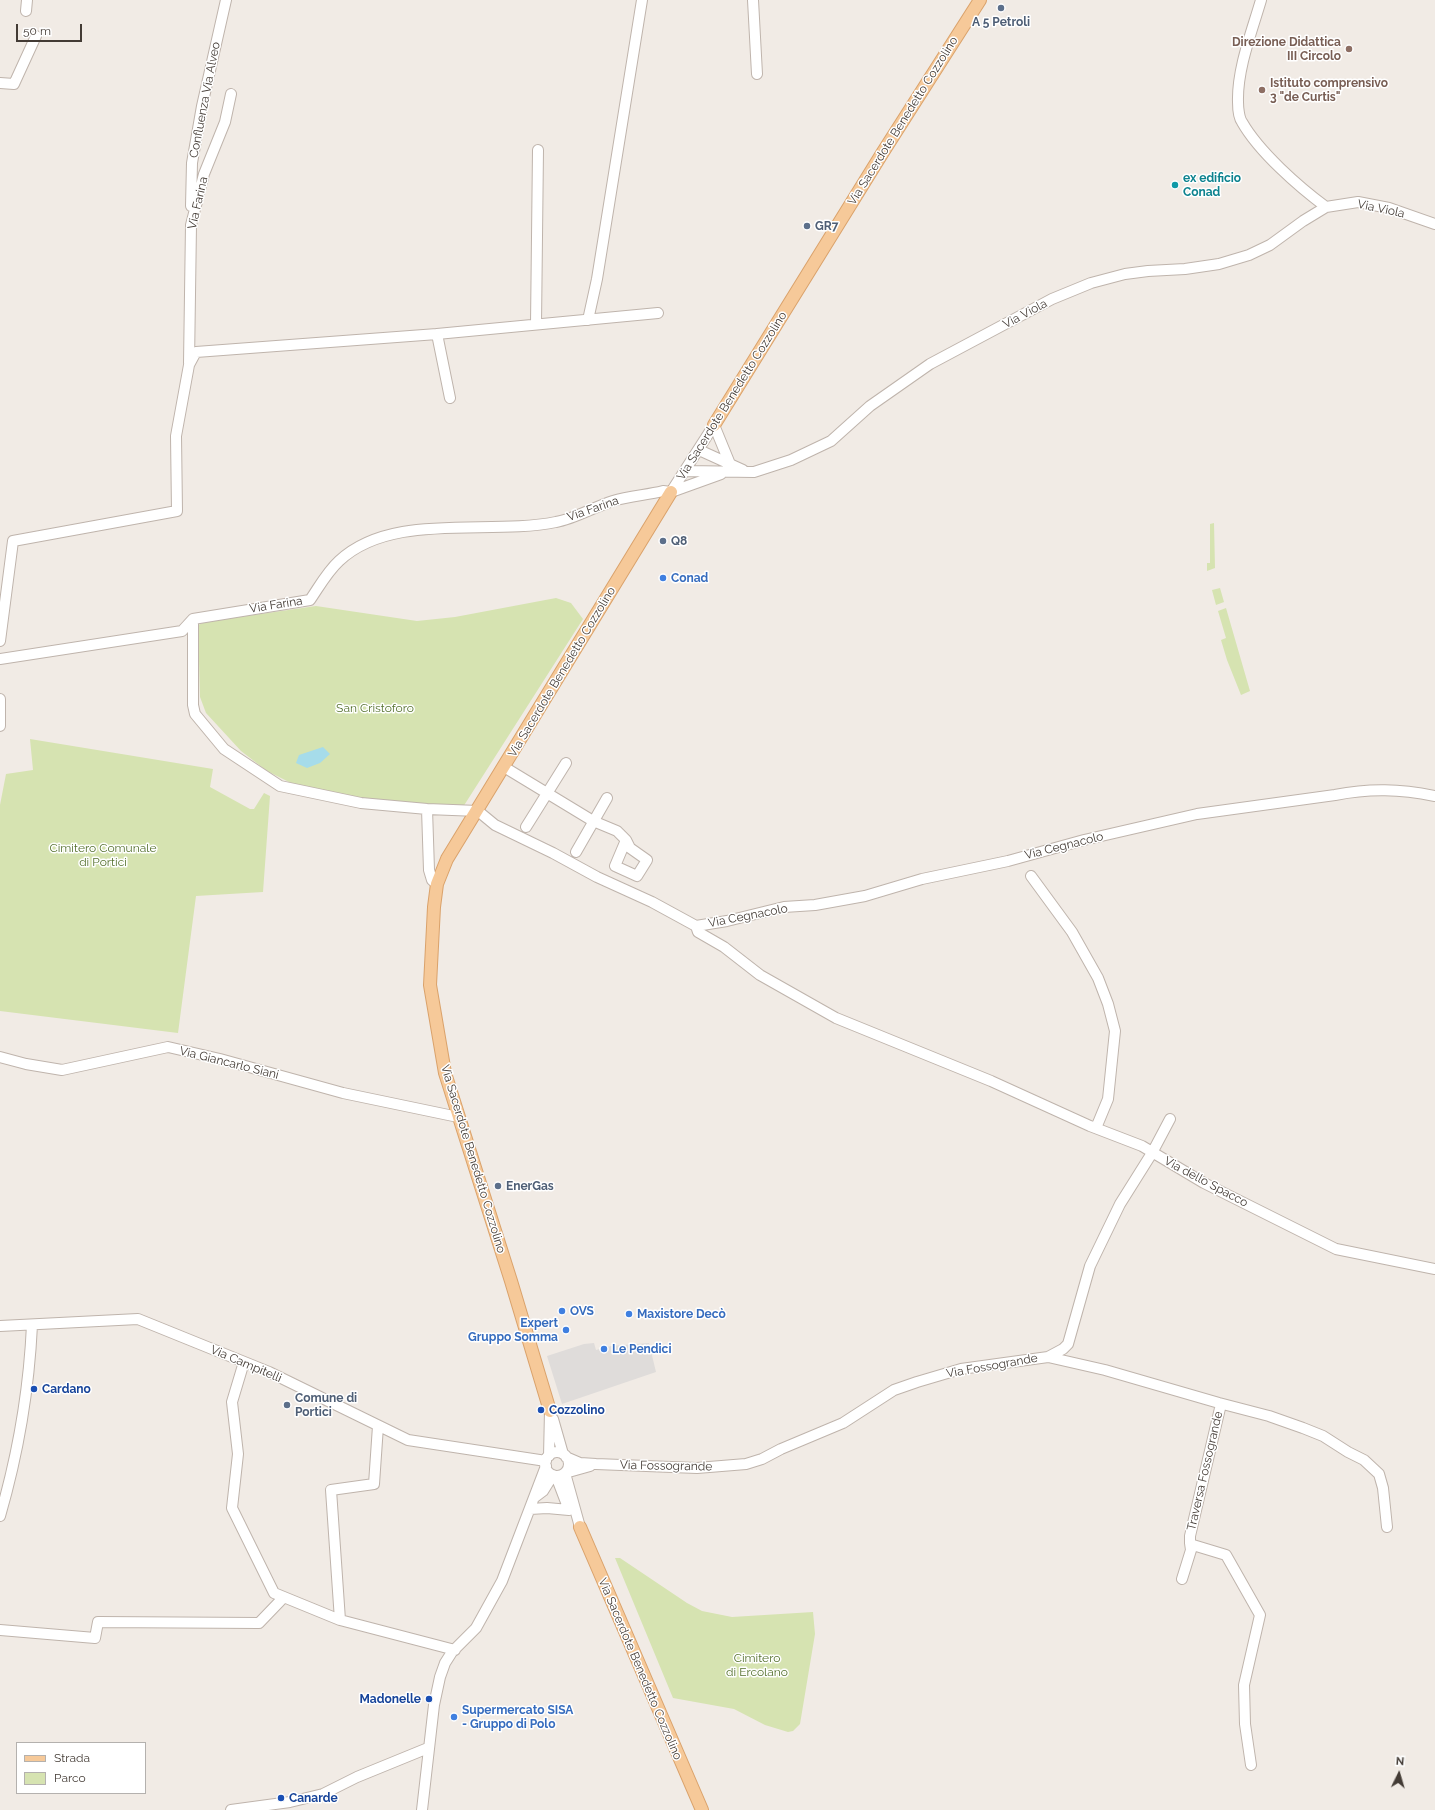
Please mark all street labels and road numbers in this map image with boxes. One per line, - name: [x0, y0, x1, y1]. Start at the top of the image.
- street label: Via Sacerdote Benedetto Cozzolino: [845, 34, 961, 208]
- street label: Confluenza Via Alveo: [187, 41, 223, 159]
- street label: Via Farina: [185, 175, 211, 231]
- street label: Via Viola: [1356, 197, 1406, 221]
- street label: Via Viola: [1000, 296, 1050, 332]
- street label: Via Sacerdote Benedetto Cozzolino: [674, 309, 790, 483]
- street label: Via Farina: [565, 493, 621, 525]
- street label: Via Sacerdote Benedetto Cozzolino: [505, 584, 619, 760]
- street label: Via Farina: [248, 594, 304, 616]
- street label: Via Cegnacolo: [1023, 829, 1105, 863]
- street label: Via Cegnacolo: [707, 901, 789, 931]
- street label: Via Giancarlo Siani: [178, 1044, 280, 1082]
- street label: Via Sacerdote Benedetto Cozzolino: [437, 1063, 509, 1255]
- street label: Via dello Spacco: [1162, 1154, 1250, 1210]
- street label: Via Campitelli: [208, 1342, 284, 1386]
- street label: Via Fossogrande: [945, 1351, 1039, 1381]
- street label: Traversa Fossogrande: [1184, 1410, 1226, 1532]
- street label: Via Fossogrande: [620, 1458, 712, 1474]
- street label: Via Sacerdote Benedetto Cozzolino: [595, 1576, 685, 1762]

